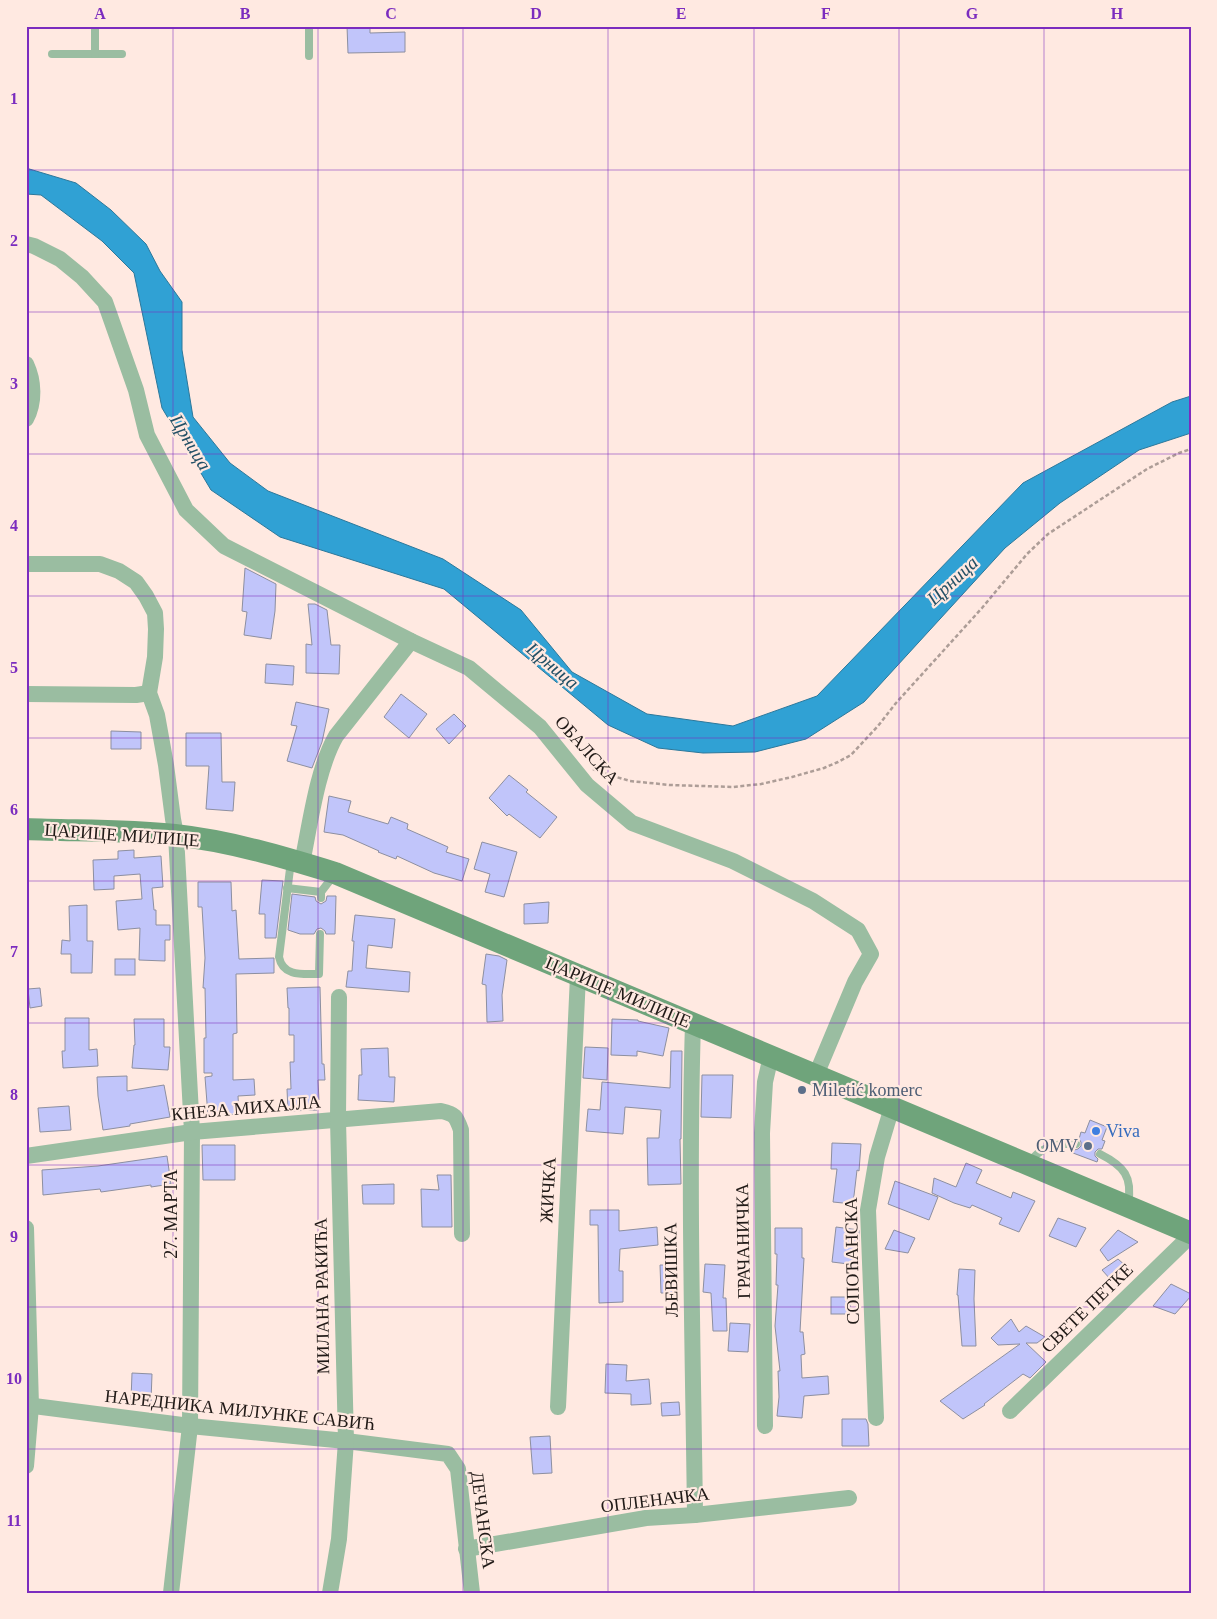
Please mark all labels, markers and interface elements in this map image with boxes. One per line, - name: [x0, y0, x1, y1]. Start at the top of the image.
- text: A: [94, 5, 106, 22]
- text: B: [240, 5, 251, 22]
- text: C: [385, 5, 397, 22]
- text: D: [530, 5, 542, 22]
- text: E: [676, 5, 686, 22]
- text: F: [821, 5, 831, 22]
- text: G: [966, 5, 979, 22]
- text: H: [1111, 5, 1124, 22]
- text: 1: [10, 90, 18, 107]
- text: 2: [10, 232, 18, 249]
- text: 3: [10, 375, 18, 392]
- water label: Црница: [165, 410, 215, 474]
- text: 4: [10, 517, 18, 534]
- water label: Црница: [922, 552, 982, 610]
- water label: Црница: [522, 637, 583, 693]
- text: 5: [10, 659, 18, 676]
- street label: ОБАЛСКА: [551, 712, 623, 788]
- text: 6: [10, 801, 18, 818]
- street label: ЦАРИЦЕ МИЛИЦЕ: [44, 820, 200, 850]
- text: 7: [10, 943, 18, 960]
- street label: ЦАРИЦЕ МИЛИЦЕ: [542, 952, 694, 1032]
- place label: Miletić komerc: [812, 1080, 922, 1100]
- marker: Miletić komerc: [796, 1084, 808, 1096]
- text: 8: [10, 1086, 18, 1103]
- street label: КНЕЗА МИХАЈЛА: [170, 1092, 322, 1124]
- place label: Viva: [1106, 1121, 1140, 1141]
- marker: Viva: [1090, 1125, 1102, 1137]
- place label: OMV: [1036, 1136, 1078, 1156]
- marker: OMV: [1082, 1140, 1094, 1152]
- street label: ЖИЧКА: [536, 1157, 560, 1223]
- street label: 27. МАРТА: [161, 1169, 181, 1259]
- street label: ГРАЧАНИЧКА: [732, 1183, 754, 1299]
- street label: СОПОЋАНСКА: [841, 1197, 863, 1325]
- street label: МИЛАНА РАКИЋА: [311, 1217, 333, 1375]
- street label: ЉЕВИШКА: [660, 1222, 682, 1318]
- text: 9: [10, 1228, 18, 1245]
- street label: СВЕТЕ ПЕТКЕ: [1037, 1259, 1137, 1357]
- text: 10: [6, 1370, 22, 1387]
- street label: НАРЕДНИКА МИЛУНКЕ САВИЋ: [104, 1386, 377, 1434]
- street label: ДЕЧАНСКА: [467, 1470, 499, 1570]
- street label: ОПЛЕНАЧКА: [600, 1483, 710, 1517]
- text: 11: [6, 1512, 22, 1529]

